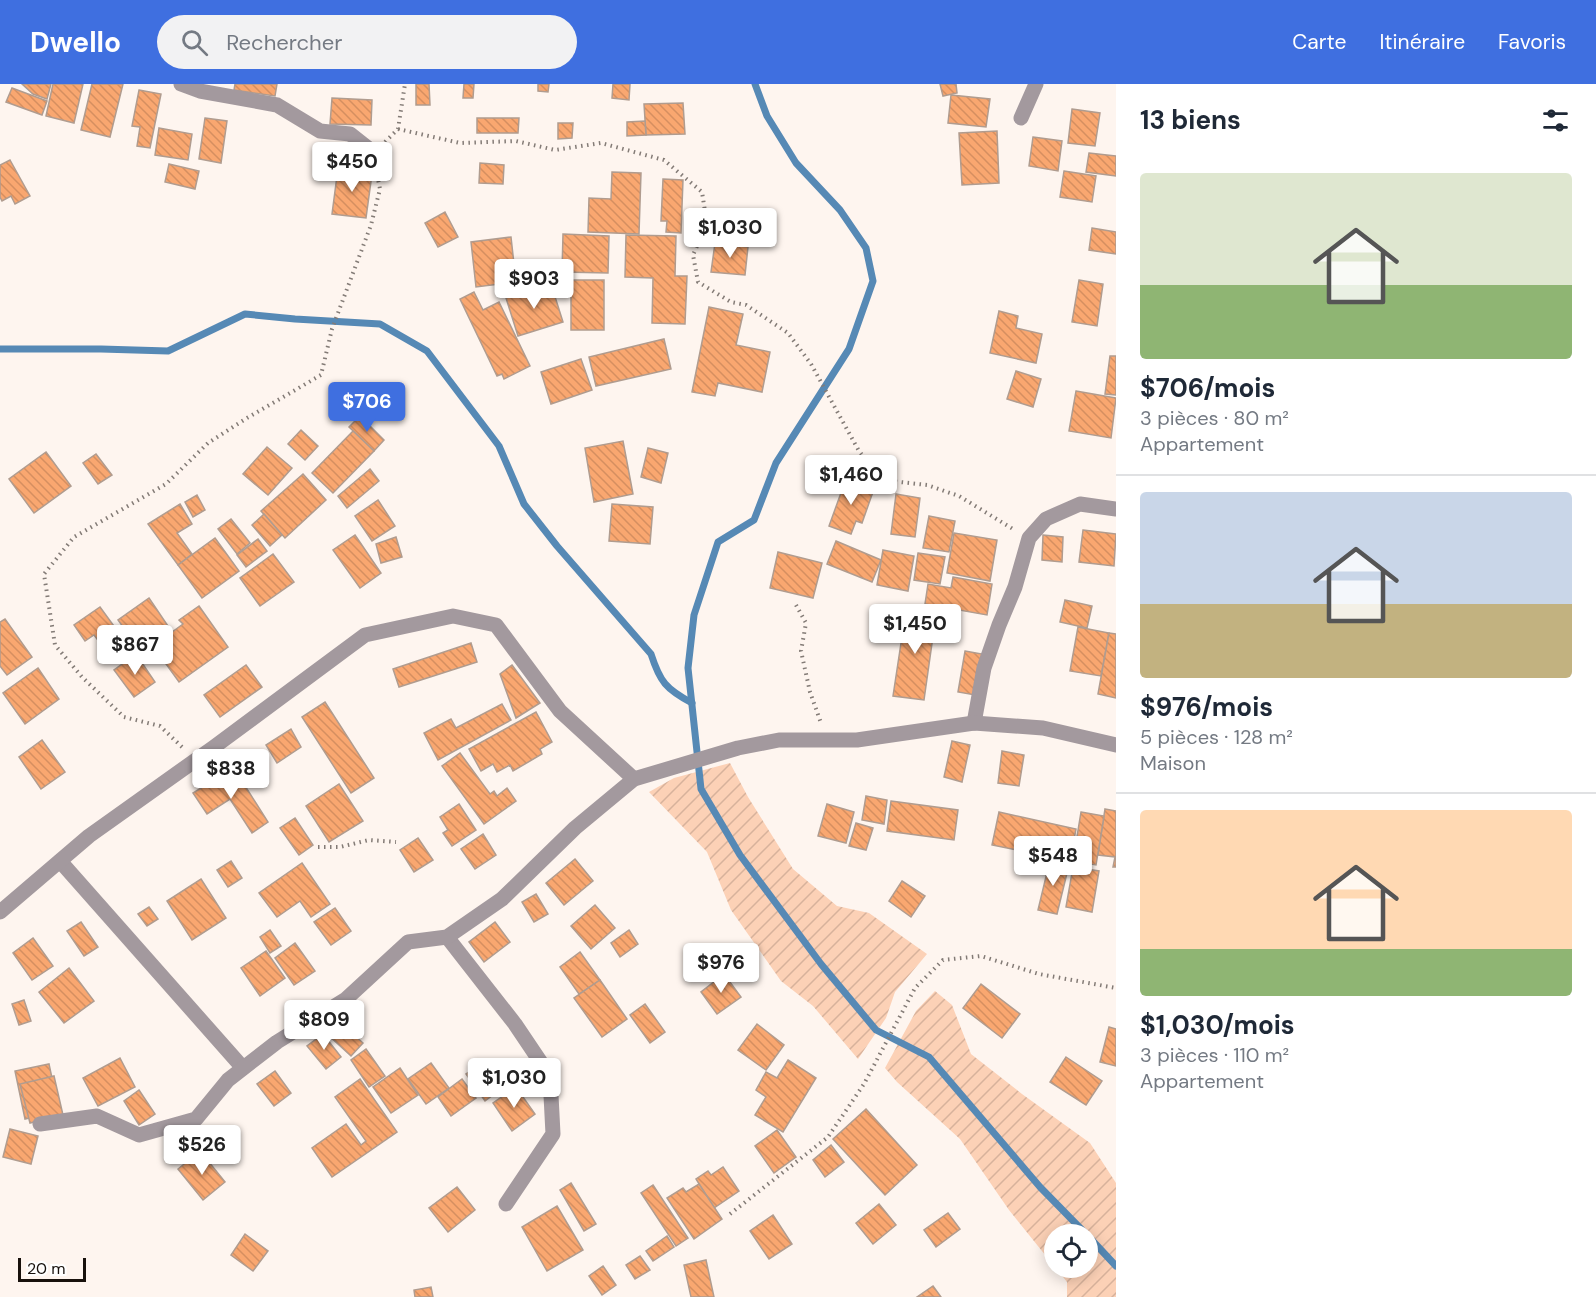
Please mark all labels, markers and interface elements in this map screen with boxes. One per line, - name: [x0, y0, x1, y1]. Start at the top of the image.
- search box: [157, 15, 577, 69]
- text: Dwello: [30, 24, 121, 61]
- icon: search: [178, 26, 211, 59]
- text: Rechercher: [226, 28, 342, 57]
- text: Carte: [1292, 28, 1346, 56]
- text: Itinéraire: [1379, 28, 1465, 56]
- text: Favoris: [1498, 28, 1566, 56]
- text: 13 biens: [1140, 103, 1241, 137]
- icon: filters: [1539, 104, 1572, 137]
- pin: $450: [316, 142, 388, 193]
- text: $450: [326, 148, 378, 174]
- pin: $1,030: [681, 208, 779, 259]
- icon: home: [1302, 212, 1410, 320]
- text: $1,030: [698, 214, 762, 240]
- pin: $903: [498, 259, 570, 310]
- text: $903: [509, 265, 559, 291]
- text: $706/mois: [1140, 371, 1275, 405]
- pin: $706: [331, 382, 403, 433]
- text: $706: [342, 388, 392, 414]
- text: 3 pièces · 80 m²: [1140, 405, 1289, 431]
- text: Appartement: [1140, 431, 1264, 457]
- pin: $1,460: [802, 455, 900, 506]
- text: $1,460: [819, 461, 883, 487]
- icon: home: [1302, 531, 1410, 639]
- pin: $1,450: [866, 604, 964, 655]
- text: $1,450: [883, 610, 947, 636]
- pin: $867: [99, 625, 171, 676]
- text: $867: [111, 631, 159, 657]
- text: $976/mois: [1140, 690, 1273, 724]
- text: 5 pièces · 128 m²: [1140, 724, 1293, 750]
- pin: $838: [195, 749, 267, 800]
- text: Maison: [1140, 750, 1206, 776]
- text: $838: [206, 755, 256, 781]
- pin: $548: [1017, 836, 1089, 887]
- text: $548: [1028, 842, 1078, 868]
- icon: home: [1302, 849, 1410, 957]
- pin: $976: [685, 943, 757, 994]
- text: $976: [697, 949, 745, 975]
- pin: $809: [288, 1000, 360, 1051]
- text: $809: [298, 1006, 350, 1032]
- text: $1,030/mois: [1140, 1008, 1295, 1042]
- text: 3 pièces · 110 m²: [1140, 1042, 1289, 1068]
- pin: $1,030: [465, 1058, 563, 1109]
- text: $1,030: [482, 1064, 546, 1090]
- text: Appartement: [1140, 1068, 1264, 1094]
- pin: $526: [166, 1125, 238, 1176]
- text: $526: [178, 1131, 226, 1157]
- map controls: [1044, 1224, 1098, 1278]
- button: locate: [1044, 1224, 1098, 1278]
- scale bar: [18, 1255, 86, 1282]
- text: 20 m: [27, 1258, 66, 1279]

